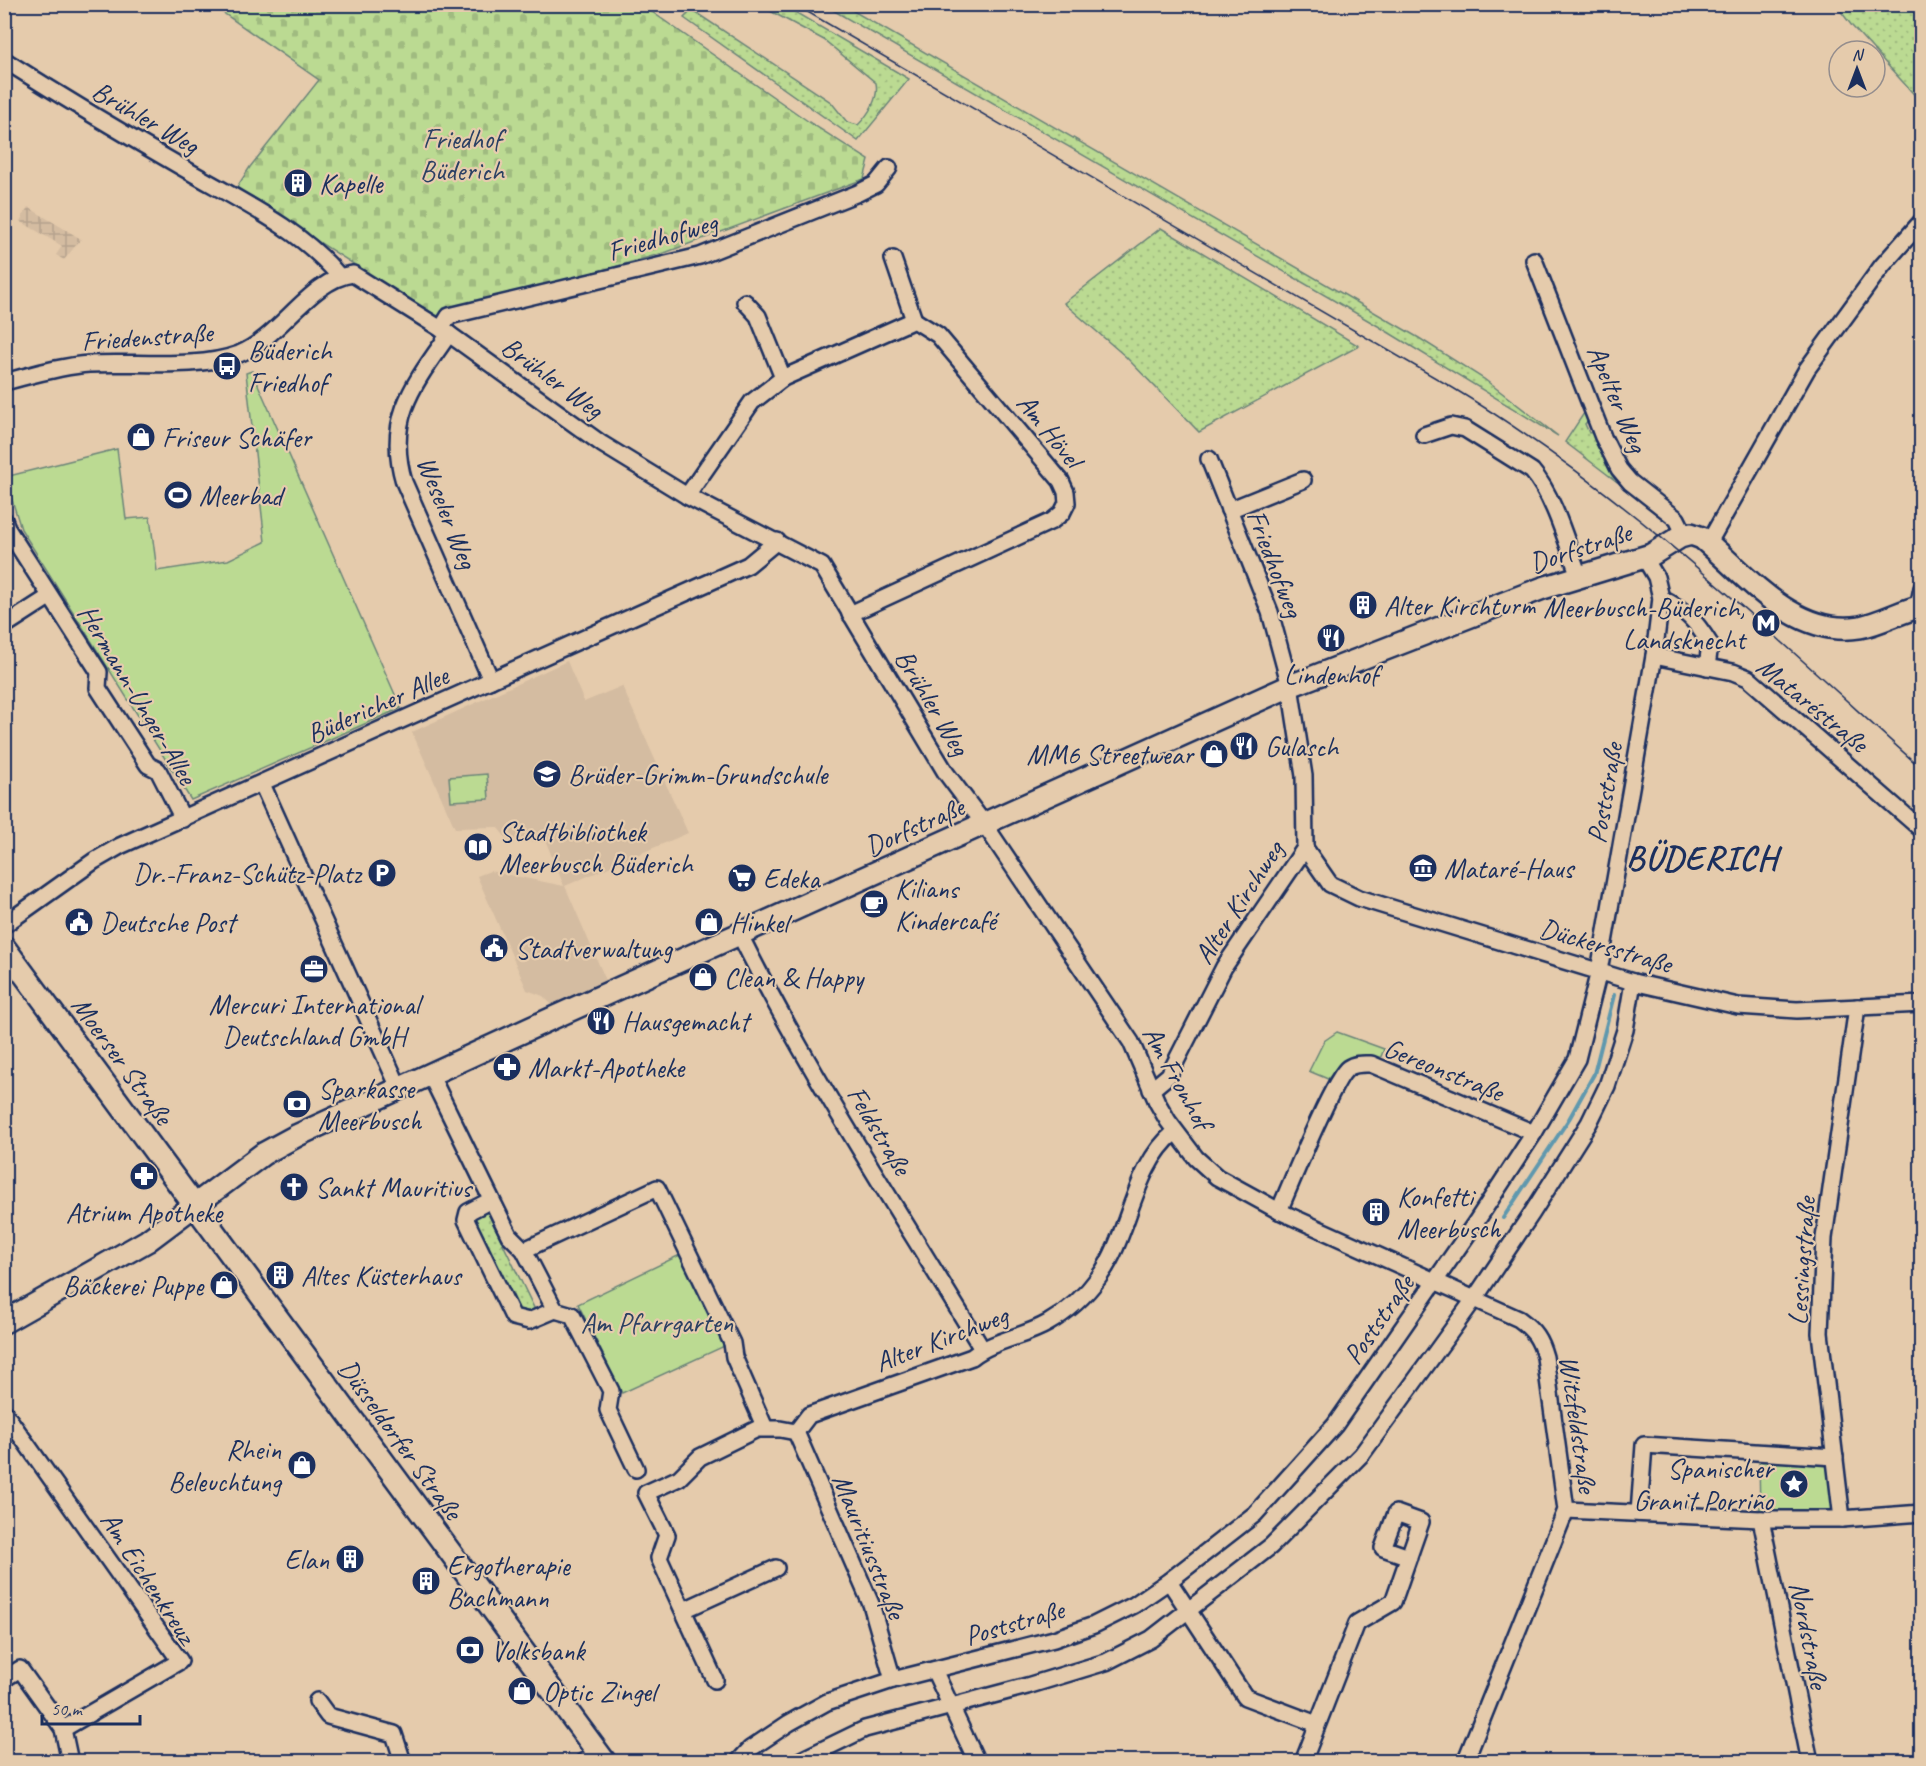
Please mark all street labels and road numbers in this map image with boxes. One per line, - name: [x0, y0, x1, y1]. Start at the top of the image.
- street label: Brühler Weg: [86, 73, 206, 163]
- street label: Friedhofweg: [603, 204, 723, 269]
- street label: Friedenstraße: [80, 314, 216, 359]
- street label: Brühler Weg: [495, 329, 612, 427]
- street label: Apelter Weg: [1579, 339, 1657, 459]
- street label: Am Hövel: [1009, 386, 1093, 479]
- street label: Weseler Weg: [409, 451, 486, 575]
- street label: Friedhofweg: [1239, 505, 1313, 624]
- street label: Dorfstraße: [1525, 514, 1637, 580]
- street label: Hermann-Unger-Allee: [70, 598, 206, 792]
- street label: Brühler Weg: [887, 643, 978, 763]
- street label: Mataréstraße: [1750, 649, 1877, 761]
- street label: Büdericher Allee: [301, 657, 455, 751]
- street label: Poststraße: [1578, 738, 1631, 846]
- street label: Dorfstraße: [859, 788, 971, 864]
- street label: Alter Kirchweg: [1186, 833, 1292, 970]
- street label: Dückersstraße: [1536, 910, 1678, 982]
- street label: Moerser Straße: [64, 989, 182, 1133]
- street label: Am Fronhof: [1135, 1019, 1223, 1140]
- street label: Gereonstraße: [1379, 1030, 1510, 1110]
- street label: Feldstraße: [839, 1079, 921, 1183]
- street label: Lessingstraße: [1780, 1194, 1824, 1326]
- street label: Poststraße: [1335, 1266, 1423, 1371]
- street label: Alter Kirchweg: [870, 1296, 1014, 1380]
- street label: Düsseldorfer Straße: [331, 1352, 472, 1528]
- street label: Witzfeldstraße: [1552, 1353, 1606, 1497]
- street label: Mauritiusstraße: [825, 1469, 915, 1625]
- street label: Am Eichenkreuz: [93, 1505, 206, 1653]
- street label: Nordstraße: [1782, 1579, 1837, 1693]
- street label: Poststraße: [961, 1591, 1069, 1653]

